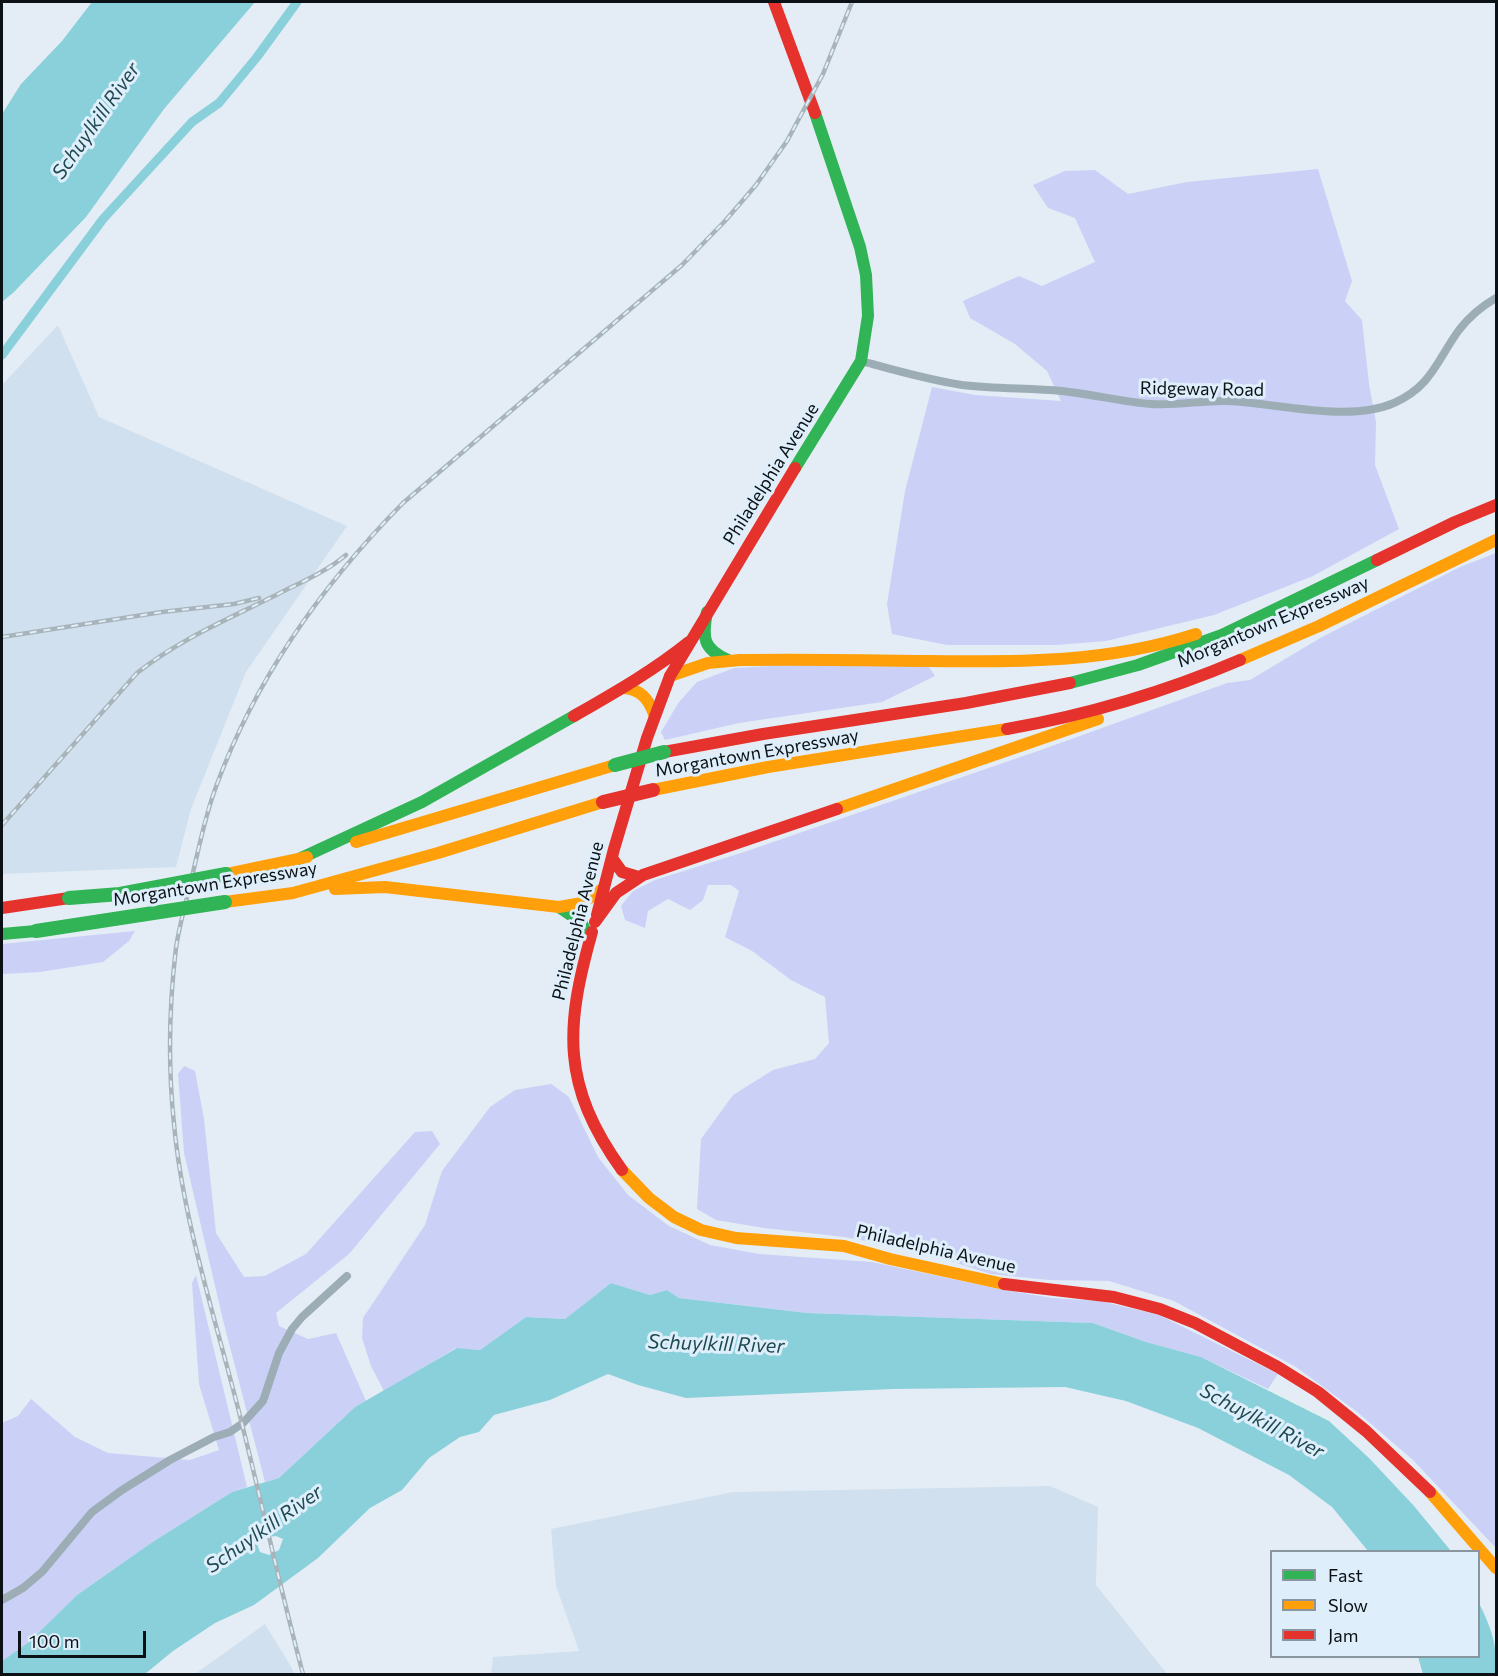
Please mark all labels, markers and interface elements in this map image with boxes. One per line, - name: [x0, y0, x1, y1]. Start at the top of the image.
- water label: Schuylkill River: [47, 58, 145, 184]
- street label: Ridgeway Road: [1140, 377, 1264, 401]
- street label: Philadelphia Avenue: [719, 399, 823, 549]
- street label: Morgantown Expressway: [1174, 572, 1372, 672]
- street label: Morgantown Expressway: [653, 724, 861, 782]
- street label: Philadelphia Avenue: [548, 839, 608, 1003]
- street label: Morgantown Expressway: [111, 857, 319, 911]
- street label: Philadelphia Avenue: [854, 1220, 1018, 1278]
- water label: Schuylkill River: [647, 1330, 785, 1358]
- water label: Schuylkill River: [1196, 1378, 1328, 1464]
- water label: Schuylkill River: [201, 1480, 327, 1578]
- legend: [1270, 1550, 1480, 1658]
- text: Fast: [1328, 1564, 1363, 1586]
- text: Slow: [1328, 1594, 1368, 1616]
- scale bar: [21, 1619, 148, 1657]
- text: Jam: [1328, 1624, 1358, 1646]
- text: 100 m: [29, 1630, 79, 1652]

